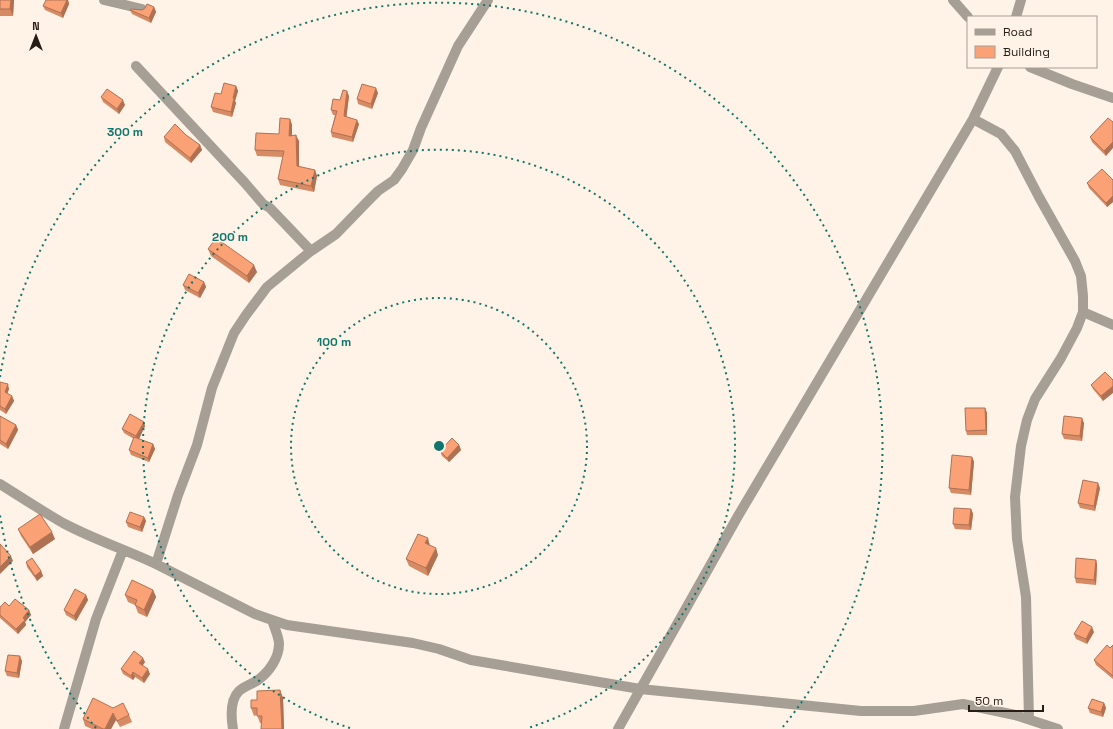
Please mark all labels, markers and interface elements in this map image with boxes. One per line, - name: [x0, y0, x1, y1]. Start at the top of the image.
- north arrow: [16, 16, 56, 56]
- legend: [967, 16, 1097, 68]
- text: N: [32, 19, 40, 33]
- text: Road: [1003, 24, 1032, 40]
- text: Building: [1003, 44, 1050, 60]
- text: 300 m: [107, 124, 143, 140]
- text: 200 m: [212, 229, 248, 245]
- text: 100 m: [317, 334, 351, 350]
- centre of rings: [432, 439, 446, 453]
- scale bar: [969, 687, 1043, 713]
- text: 50 m: [975, 693, 1003, 709]

